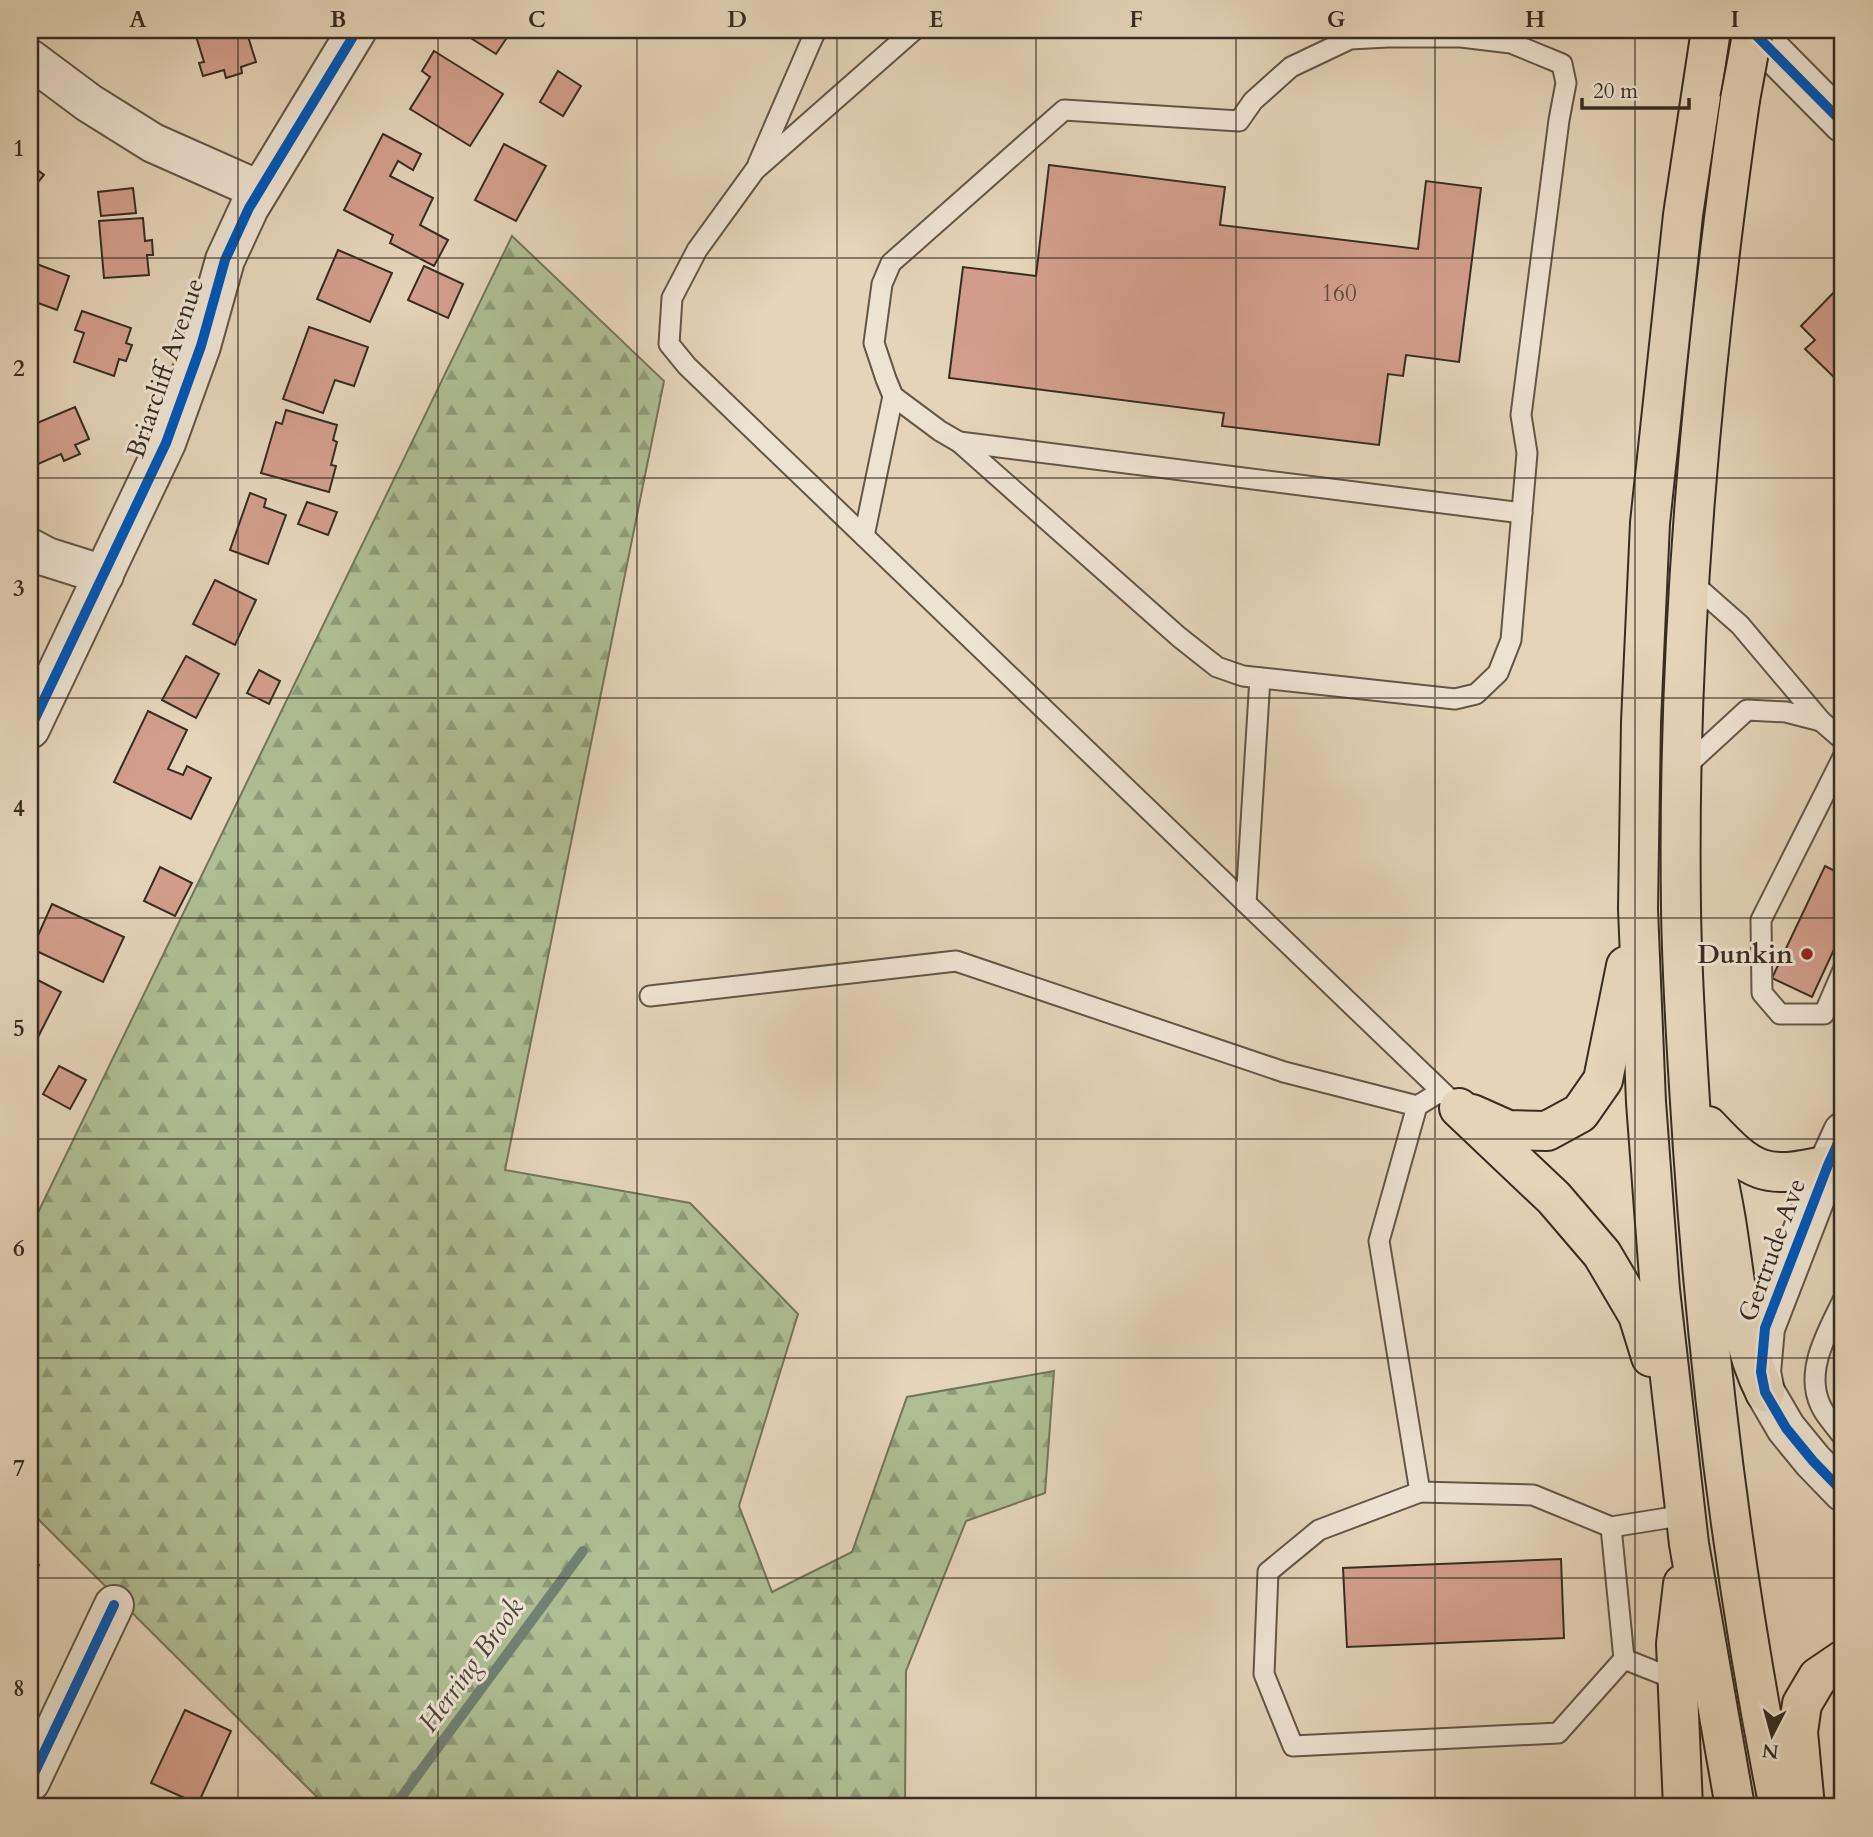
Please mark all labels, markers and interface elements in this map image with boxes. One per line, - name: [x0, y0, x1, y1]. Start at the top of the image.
- text: A: [129, 4, 147, 35]
- text: B: [330, 4, 346, 35]
- text: C: [528, 4, 546, 35]
- text: D: [727, 4, 747, 35]
- text: E: [929, 4, 943, 35]
- text: F: [1129, 4, 1143, 35]
- text: G: [1327, 4, 1346, 35]
- text: H: [1525, 4, 1545, 35]
- text: I: [1731, 4, 1739, 35]
- scale bar: [1582, 66, 1689, 110]
- text: 20 m: [1593, 77, 1638, 106]
- text: 1: [13, 133, 25, 164]
- street label: Briarcliff Avenue: [118, 273, 212, 463]
- house number: 160: [1321, 278, 1357, 309]
- text: 2: [13, 353, 25, 384]
- text: 3: [13, 573, 25, 604]
- text: 4: [13, 793, 25, 824]
- place label: Dunkin: [1698, 937, 1793, 972]
- marker: Dunkin: [1799, 946, 1815, 962]
- text: 5: [13, 1013, 25, 1044]
- street label: Gertrude Ave: [1730, 1174, 1814, 1326]
- text: 6: [13, 1233, 25, 1264]
- text: 7: [13, 1453, 25, 1484]
- water label: Herring Brook: [409, 1590, 533, 1740]
- text: 8: [13, 1673, 25, 1704]
- north arrow: [1736, 1700, 1806, 1770]
- text: N: [1760, 1737, 1780, 1765]

